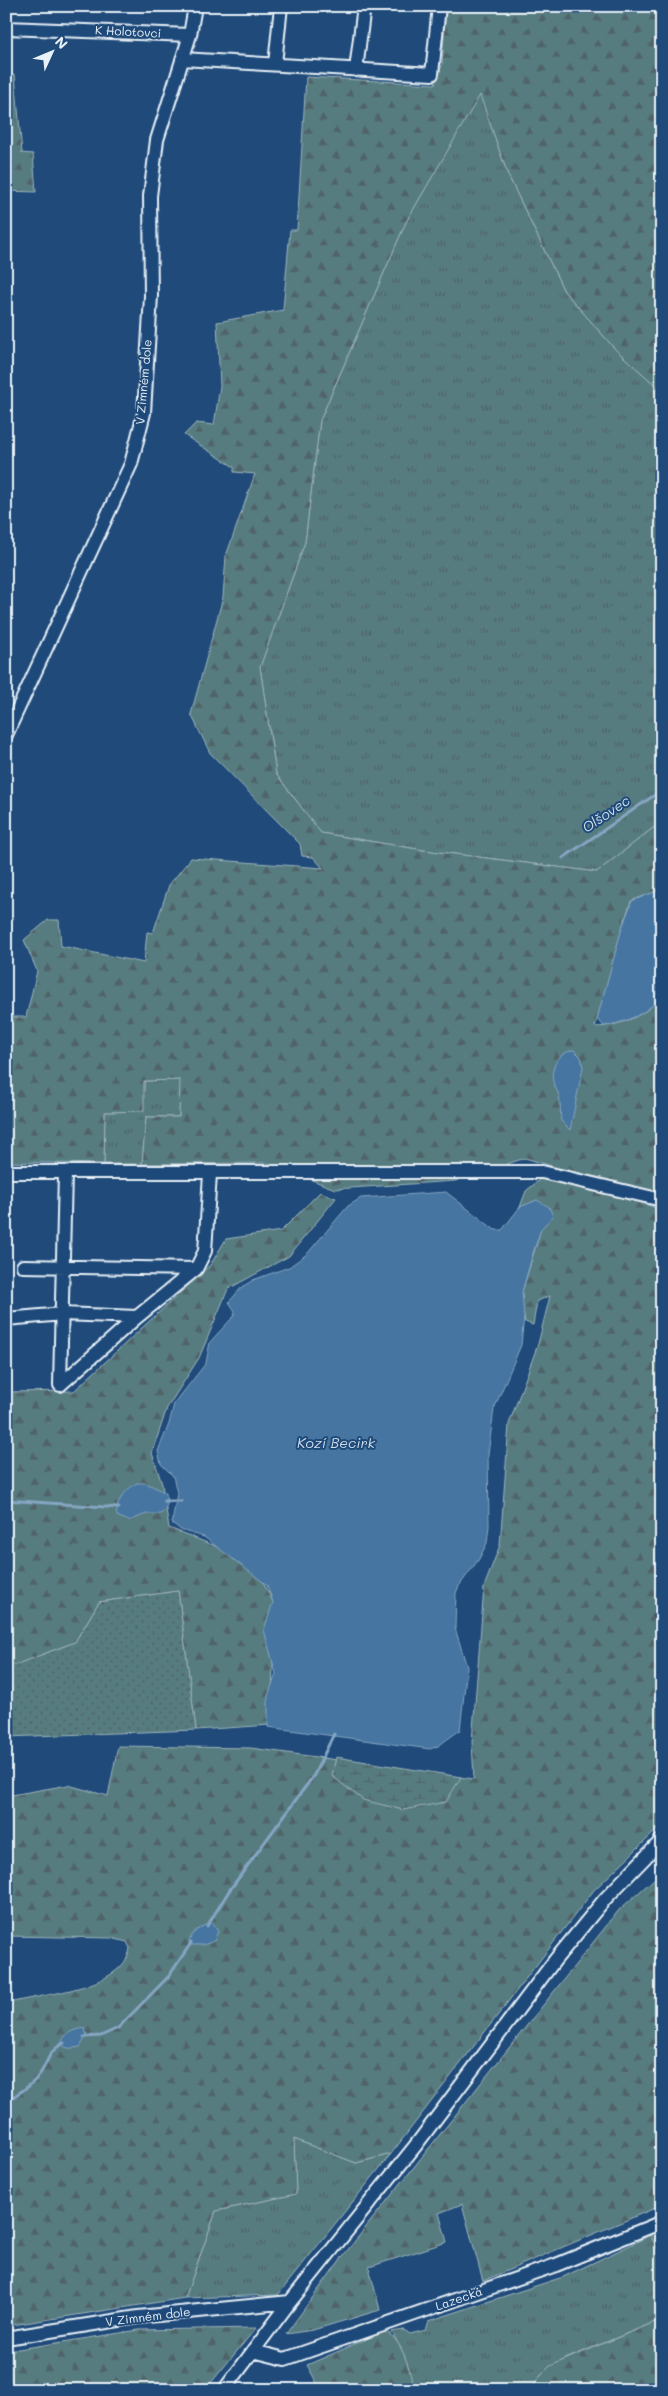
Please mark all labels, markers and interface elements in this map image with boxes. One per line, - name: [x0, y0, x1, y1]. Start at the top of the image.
- street label: K Holotovci: [94, 21, 162, 41]
- north arrow: [28, 28, 78, 78]
- text: N: [51, 32, 72, 53]
- street label: V Zimném dole: [131, 339, 155, 425]
- water label: Olšovec: [578, 791, 633, 837]
- water label: Kozí Becirk: [297, 1433, 375, 1452]
- street label: Lazecká: [433, 2283, 484, 2314]
- street label: V Zimném dole: [104, 2303, 191, 2329]

